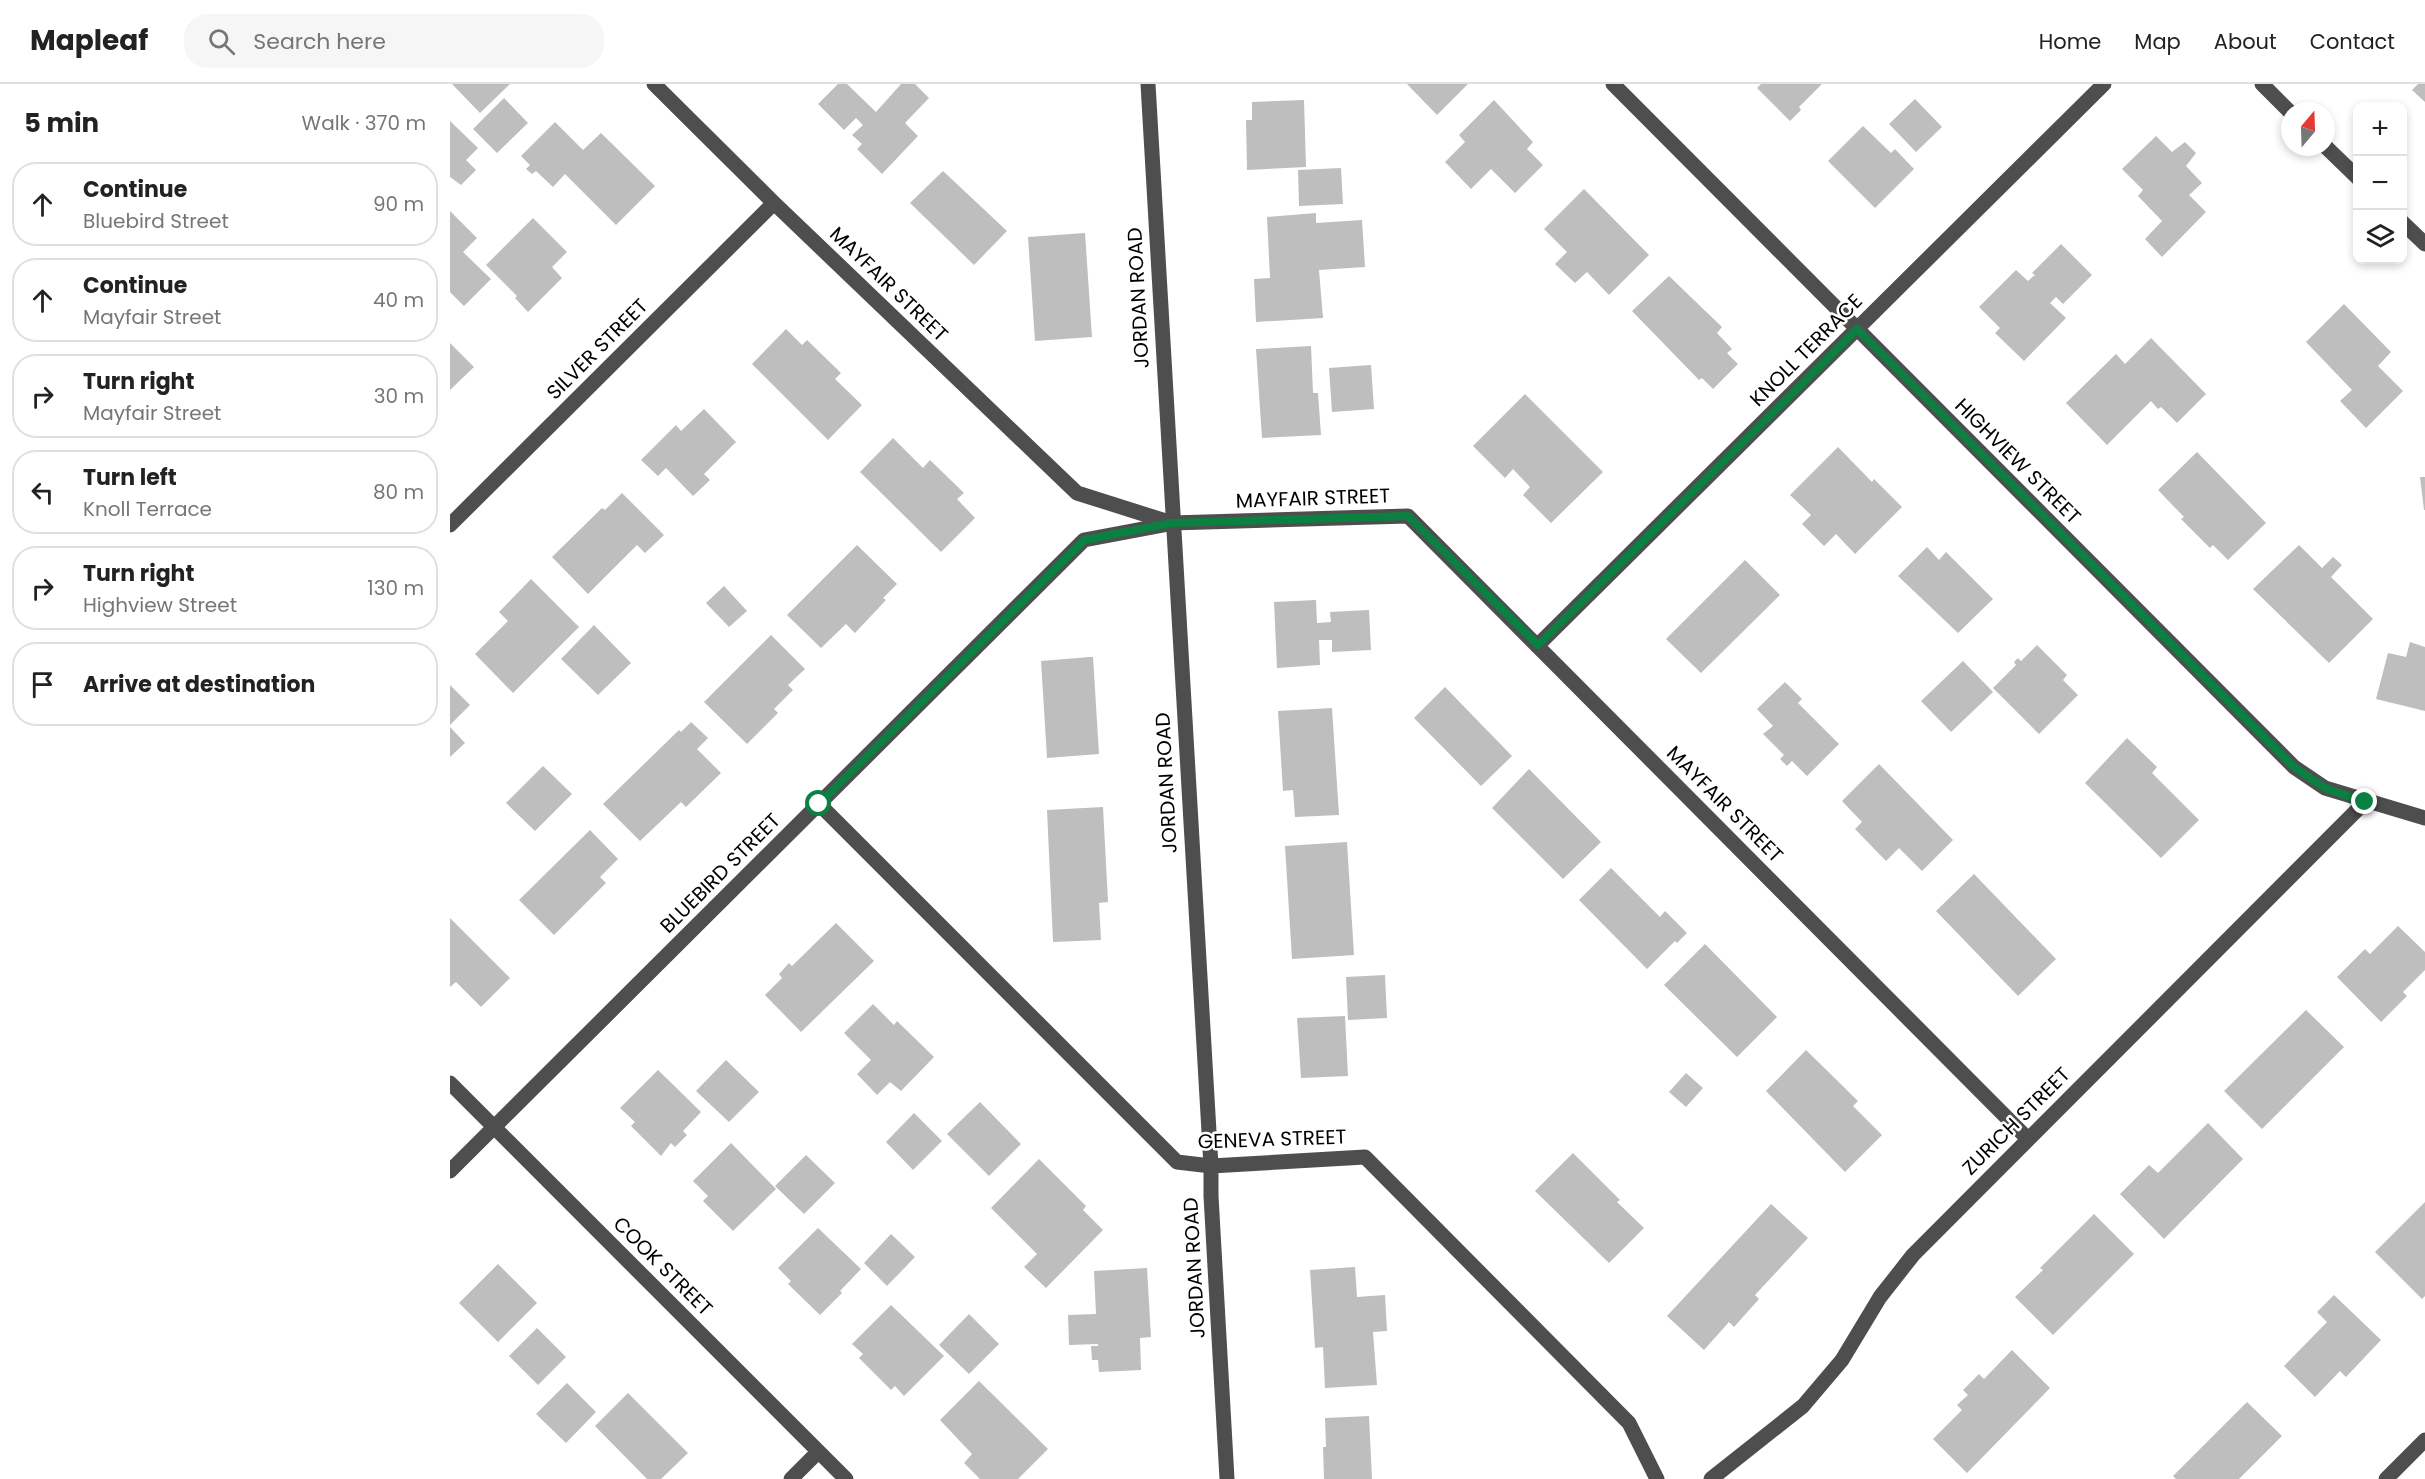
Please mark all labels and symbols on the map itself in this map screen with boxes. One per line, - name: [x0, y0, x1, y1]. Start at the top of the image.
- north arrow: [2281, 102, 2335, 156]
- street label: MAYFAIR STREET: [824, 220, 954, 348]
- street label: JORDAN ROAD: [1120, 227, 1156, 369]
- street label: KNOLL TERRACE: [1743, 287, 1869, 413]
- street label: SILVER STREET: [540, 292, 654, 406]
- street label: HIGHVIEW STREET: [1949, 392, 2087, 530]
- street label: MAYFAIR STREET: [1235, 481, 1391, 515]
- street label: JORDAN ROAD: [1148, 712, 1184, 854]
- street label: MAYFAIR STREET: [1661, 740, 1790, 869]
- route end: [2351, 788, 2377, 814]
- route start: [805, 790, 831, 816]
- street label: BLUEBIRD STREET: [654, 807, 786, 939]
- street label: ZURICH STREET: [1956, 1061, 2076, 1181]
- street label: GENEVA STREET: [1197, 1122, 1347, 1156]
- street label: JORDAN ROAD: [1176, 1197, 1212, 1339]
- street label: COOK STREET: [607, 1210, 719, 1322]

